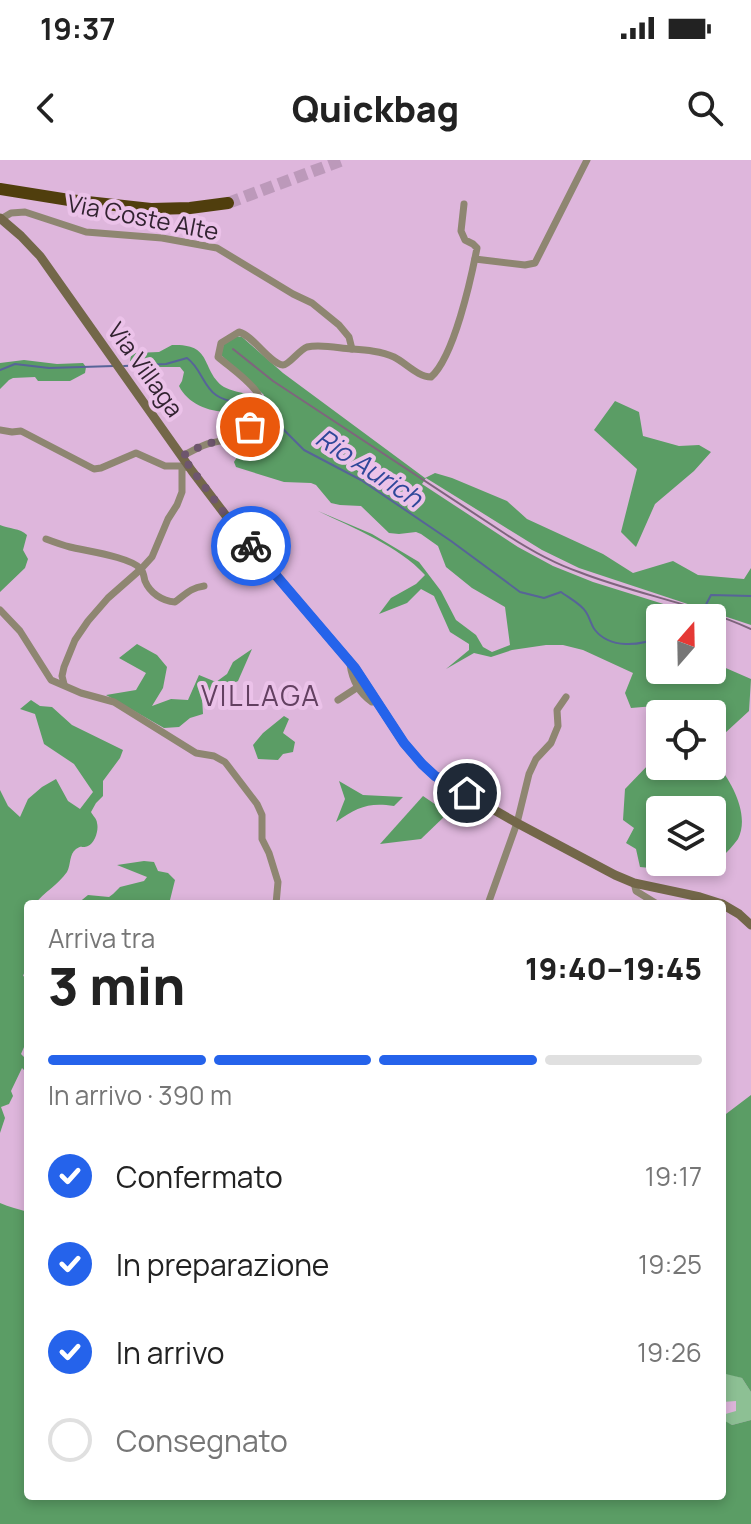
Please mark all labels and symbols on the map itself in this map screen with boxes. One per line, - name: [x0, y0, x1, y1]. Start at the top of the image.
- street label: Via Coste Alte: [65, 186, 222, 247]
- street label: Via Villaga: [101, 315, 192, 423]
- pin: [216, 393, 284, 461]
- water label: Rio Aurich: [309, 419, 431, 516]
- courier: [211, 506, 291, 586]
- north arrow: [646, 604, 726, 684]
- district label: VILLAGA: [201, 676, 321, 714]
- pin: [433, 759, 501, 827]

